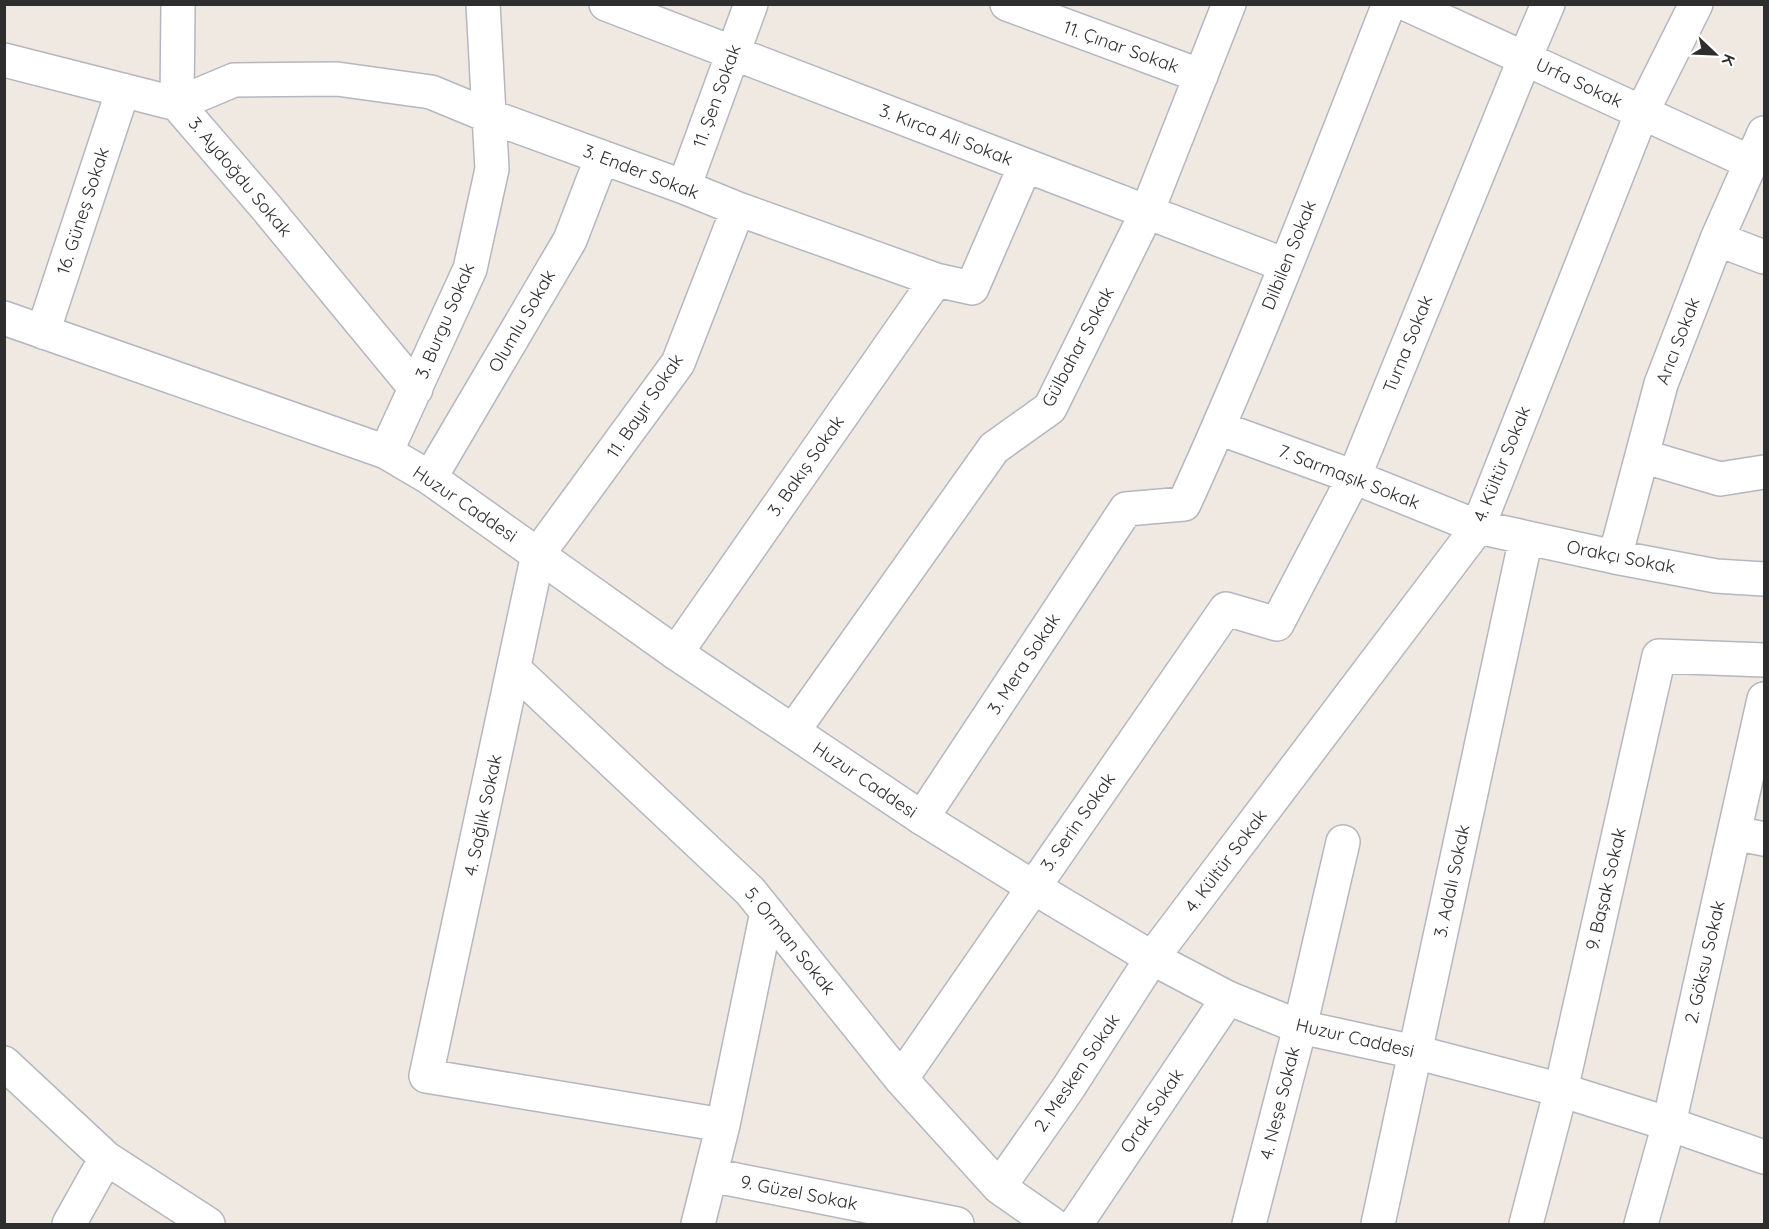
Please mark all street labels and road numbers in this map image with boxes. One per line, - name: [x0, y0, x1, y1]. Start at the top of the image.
- street label: 11. Çınar Sokak: [1060, 15, 1182, 78]
- street label: 11. Şen Sokak: [687, 41, 746, 151]
- street label: Urfa Sokak: [1532, 52, 1626, 113]
- street label: 3. Kırca Ali Sokak: [876, 99, 1016, 171]
- street label: 3. Aydoğdu Sokak: [184, 112, 297, 241]
- street label: 3. Ender Sokak: [580, 139, 702, 204]
- street label: 16. Güneş Sokak: [51, 144, 114, 277]
- street label: Dilbilen Sokak: [1256, 197, 1321, 313]
- street label: 3. Burgu Sokak: [410, 259, 479, 382]
- street label: Olumlu Sokak: [483, 265, 560, 376]
- street label: Gülbahar Sokak: [1036, 283, 1119, 411]
- street label: Turna Sokak: [1378, 292, 1438, 396]
- street label: Arıcı Sokak: [1650, 294, 1705, 388]
- street label: 11. Bayır Sokak: [601, 349, 688, 462]
- street label: 4. Kültür Sokak: [1468, 402, 1535, 525]
- street label: 3. Bakış Sokak: [762, 411, 849, 521]
- street label: 7. Sarmaşık Sokak: [1275, 439, 1423, 514]
- street label: Huzur Caddesi: [409, 460, 522, 547]
- street label: Orakçı Sokak: [1565, 535, 1677, 578]
- street label: 3. Mera Sokak: [982, 609, 1065, 719]
- street label: Huzur Caddesi: [809, 736, 922, 823]
- street label: 4. Sağlık Sokak: [458, 752, 507, 878]
- street label: 3. Serin Sokak: [1035, 768, 1120, 875]
- street label: 4. Kültür Sokak: [1179, 805, 1272, 917]
- street label: 3. Adalı Sokak: [1428, 822, 1475, 940]
- street label: 9. Başak Sokak: [1580, 825, 1631, 952]
- street label: 5. Orman Sokak: [740, 882, 841, 999]
- street label: 2. Göksu Sokak: [1679, 898, 1730, 1026]
- street label: 2. Mesken Sokak: [1029, 1009, 1125, 1136]
- street label: Huzur Caddesi: [1294, 1013, 1417, 1062]
- street label: 4. Neşe Sokak: [1254, 1044, 1305, 1162]
- street label: Orak Sokak: [1115, 1064, 1188, 1157]
- street label: 9. Güzel Sokak: [738, 1170, 860, 1215]

